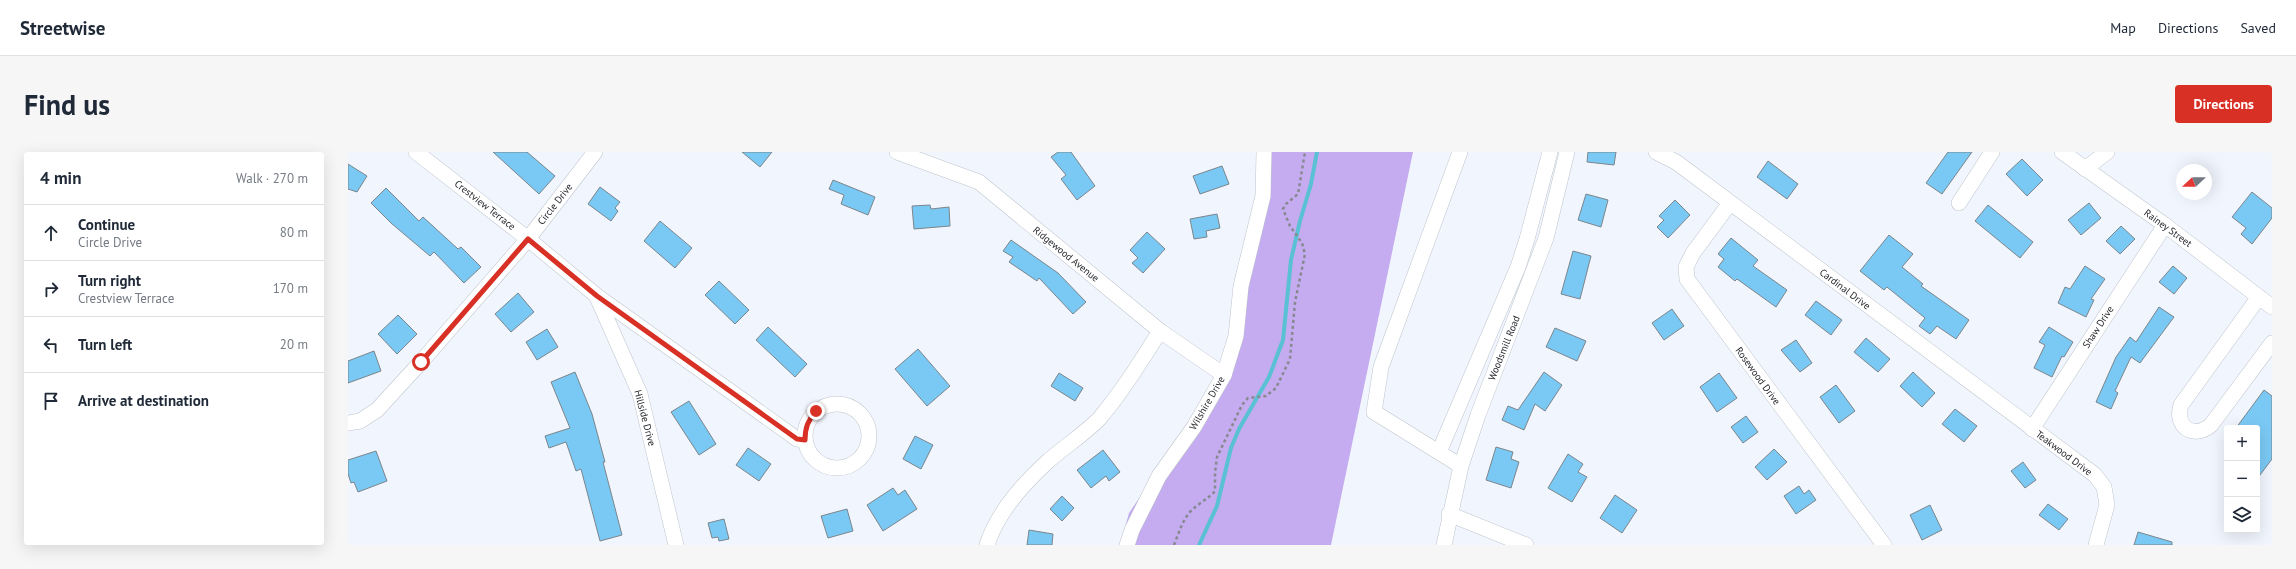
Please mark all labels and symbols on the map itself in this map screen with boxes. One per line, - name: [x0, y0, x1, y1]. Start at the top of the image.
- north arrow: [2176, 164, 2212, 200]
- street label: Crestview Terrace: [452, 177, 518, 233]
- street label: Circle Drive: [535, 181, 575, 227]
- street label: Rainey Street: [2141, 206, 2195, 250]
- street label: Ridgewood Avenue: [1030, 223, 1102, 285]
- street label: Cardinal Drive: [1817, 266, 1873, 312]
- street label: Shaw Drive: [2079, 303, 2117, 351]
- street label: Woodsmill Road: [1485, 314, 1523, 382]
- street label: Rosewood Drive: [1733, 344, 1783, 408]
- route start: [412, 353, 430, 371]
- street label: Wilshire Drive: [1186, 374, 1228, 432]
- street label: Hillside Drive: [631, 388, 659, 448]
- route end: [807, 402, 825, 420]
- street label: Teakwood Drive: [2033, 427, 2095, 479]

